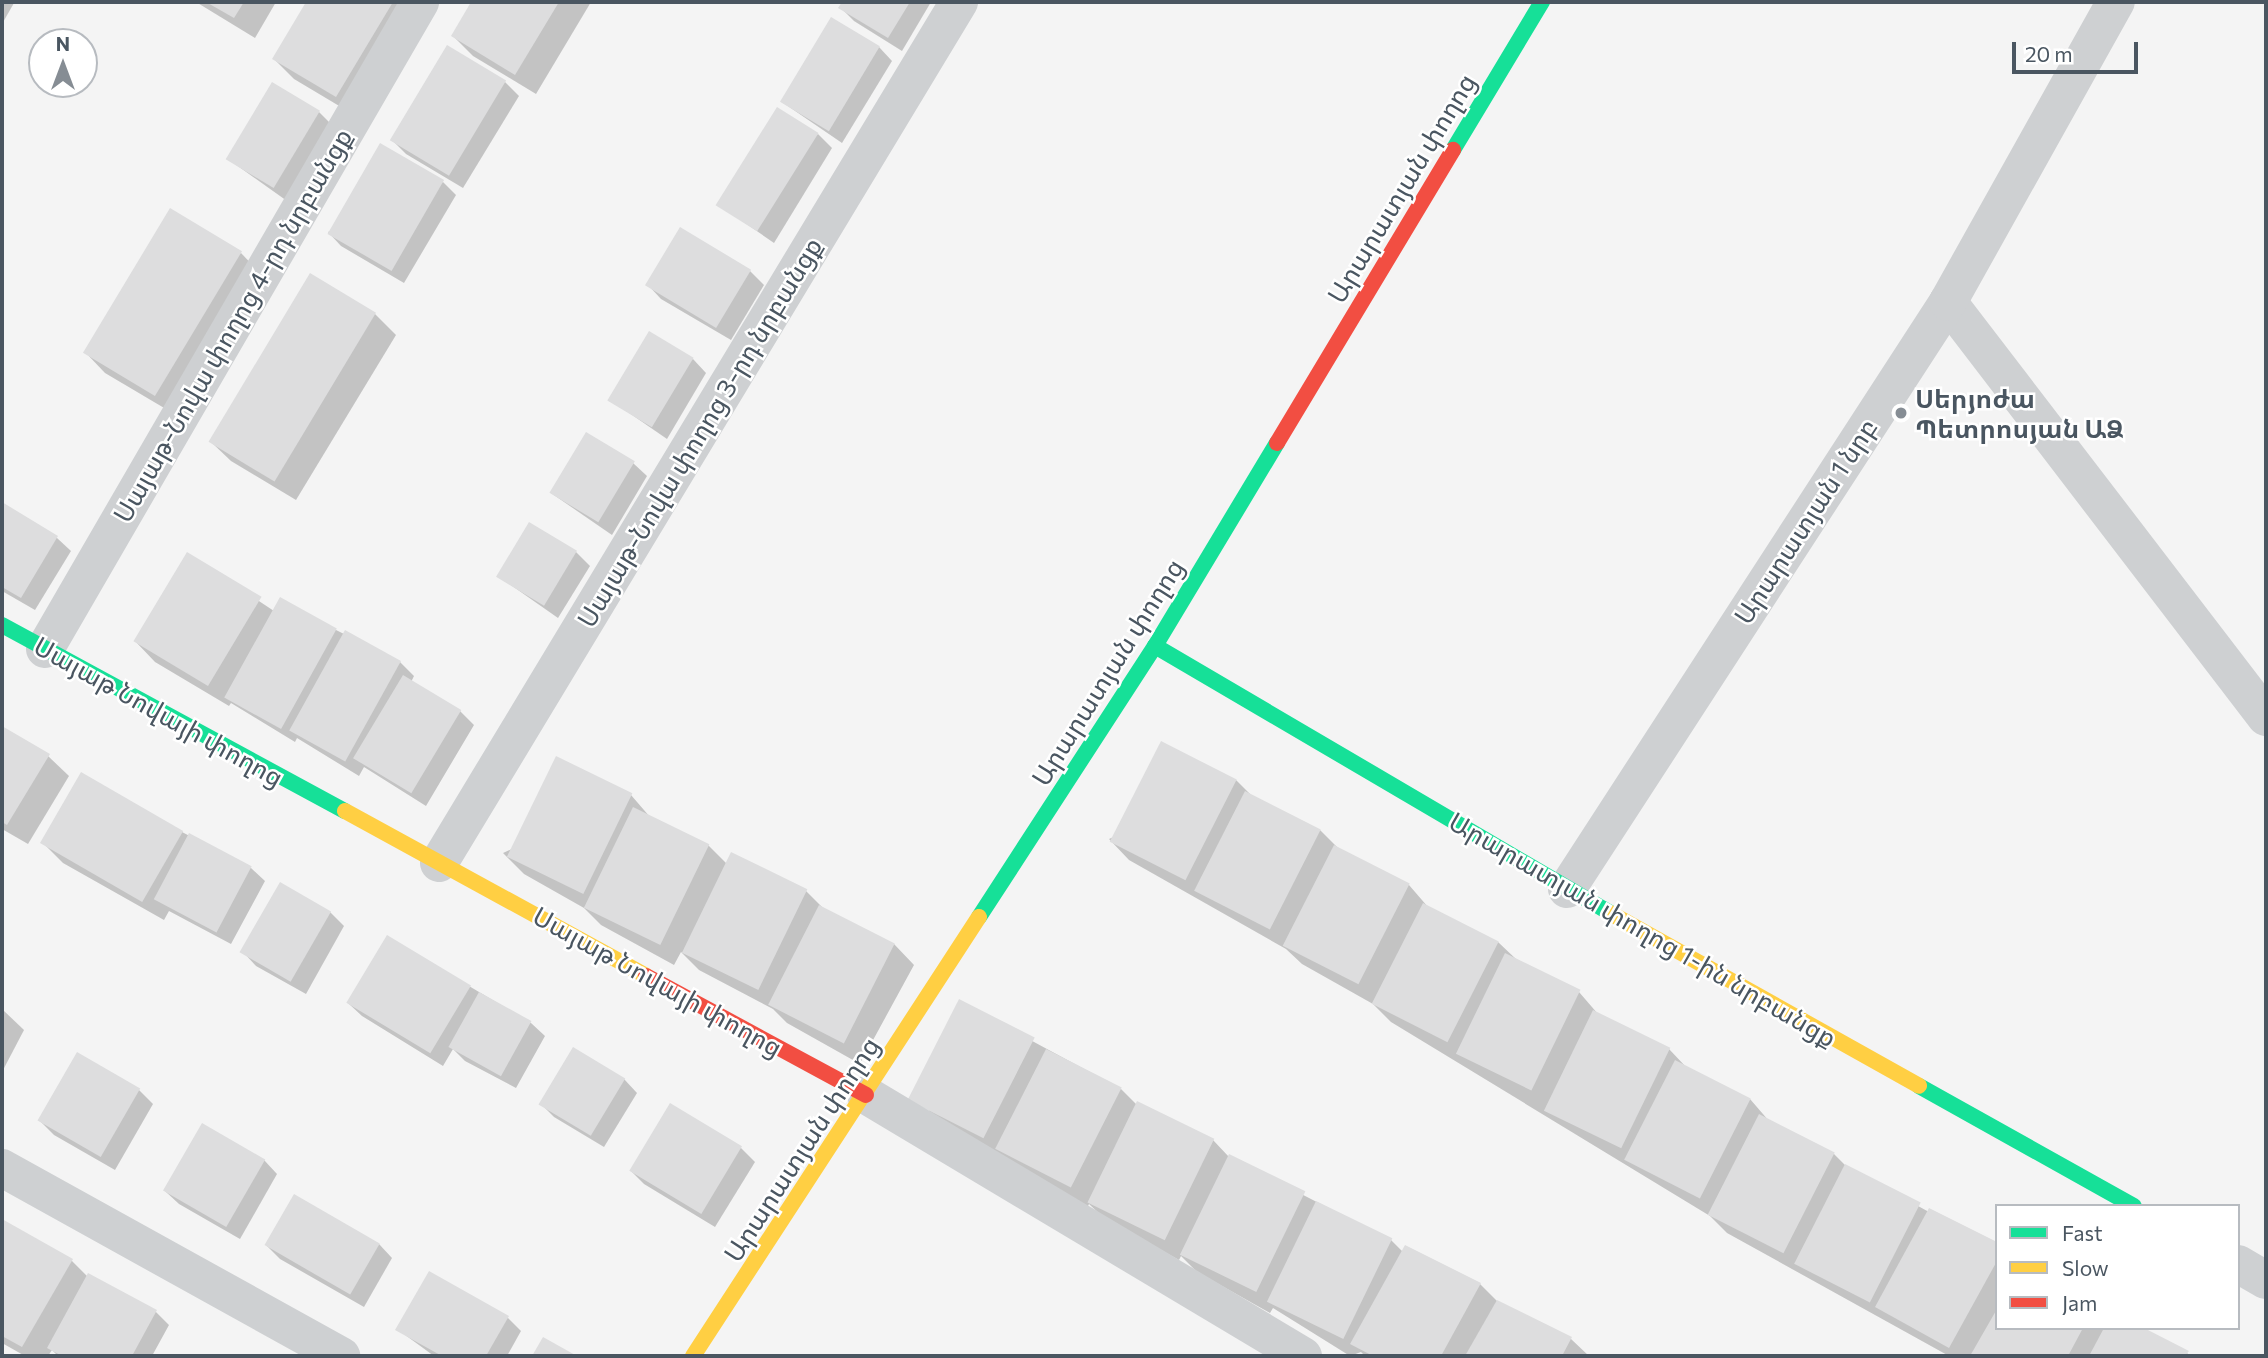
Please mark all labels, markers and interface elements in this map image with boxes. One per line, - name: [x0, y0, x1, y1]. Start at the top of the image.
- north arrow: [28, 28, 98, 98]
- scale bar: [2016, 28, 2142, 72]
- text: N: [56, 32, 70, 55]
- text: 20 m: [2025, 41, 2073, 66]
- street label: Արարատյան փողոց: [1320, 68, 1482, 308]
- street label: Սայաթ-Նովա փողոց 4-րդ նրբանցք: [106, 122, 358, 528]
- street label: Սայաթ-Նովա փողոց 3-րդ նրբանցք: [570, 231, 828, 633]
- place label: Սերյոժա Պետրոսյան ԱՁ: [1915, 382, 2124, 444]
- marker: Սերյոժա Պետրոսյան ԱՁ: [1893, 405, 1909, 421]
- street label: Արարատյան 1 նրբ: [1727, 412, 1883, 630]
- street label: Արարատյան փողոց: [1024, 553, 1190, 791]
- street label: Սայաթ Նովայի փողոց: [29, 629, 289, 793]
- street label: Արարատյան փողոց 1-ին նրբանցք: [1444, 805, 1842, 1053]
- street label: Սայաթ Նովայի փողոց: [528, 899, 788, 1063]
- street label: Արարատյան փողոց: [717, 1031, 885, 1267]
- legend: [1995, 1204, 2240, 1330]
- text: Fast: [2062, 1220, 2103, 1245]
- text: Slow: [2062, 1255, 2109, 1280]
- text: Jam: [2062, 1290, 2097, 1315]

